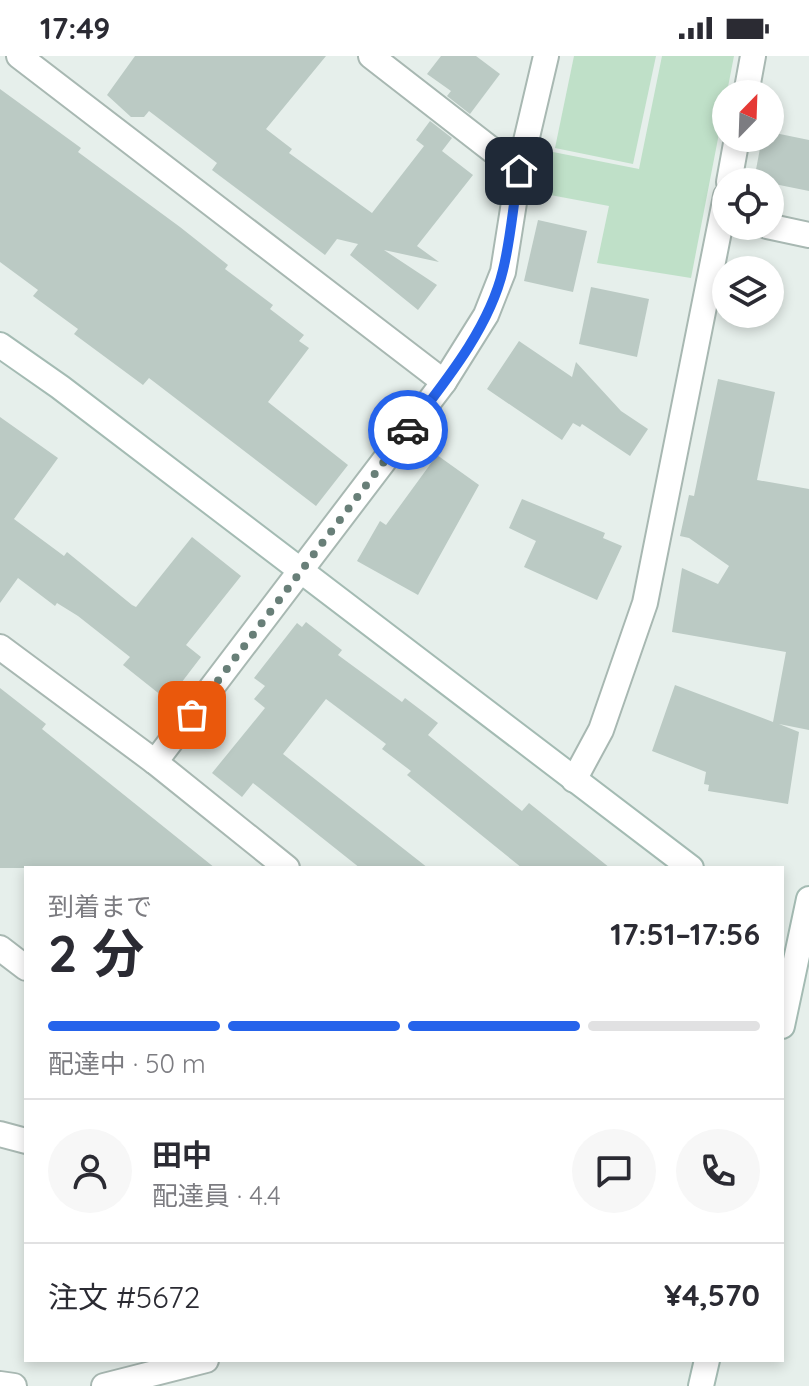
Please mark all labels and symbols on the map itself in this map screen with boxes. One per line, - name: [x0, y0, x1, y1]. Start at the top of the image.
- north arrow: [712, 80, 784, 152]
- pin: [485, 137, 553, 205]
- courier: [368, 390, 448, 470]
- pin: [158, 681, 226, 749]

